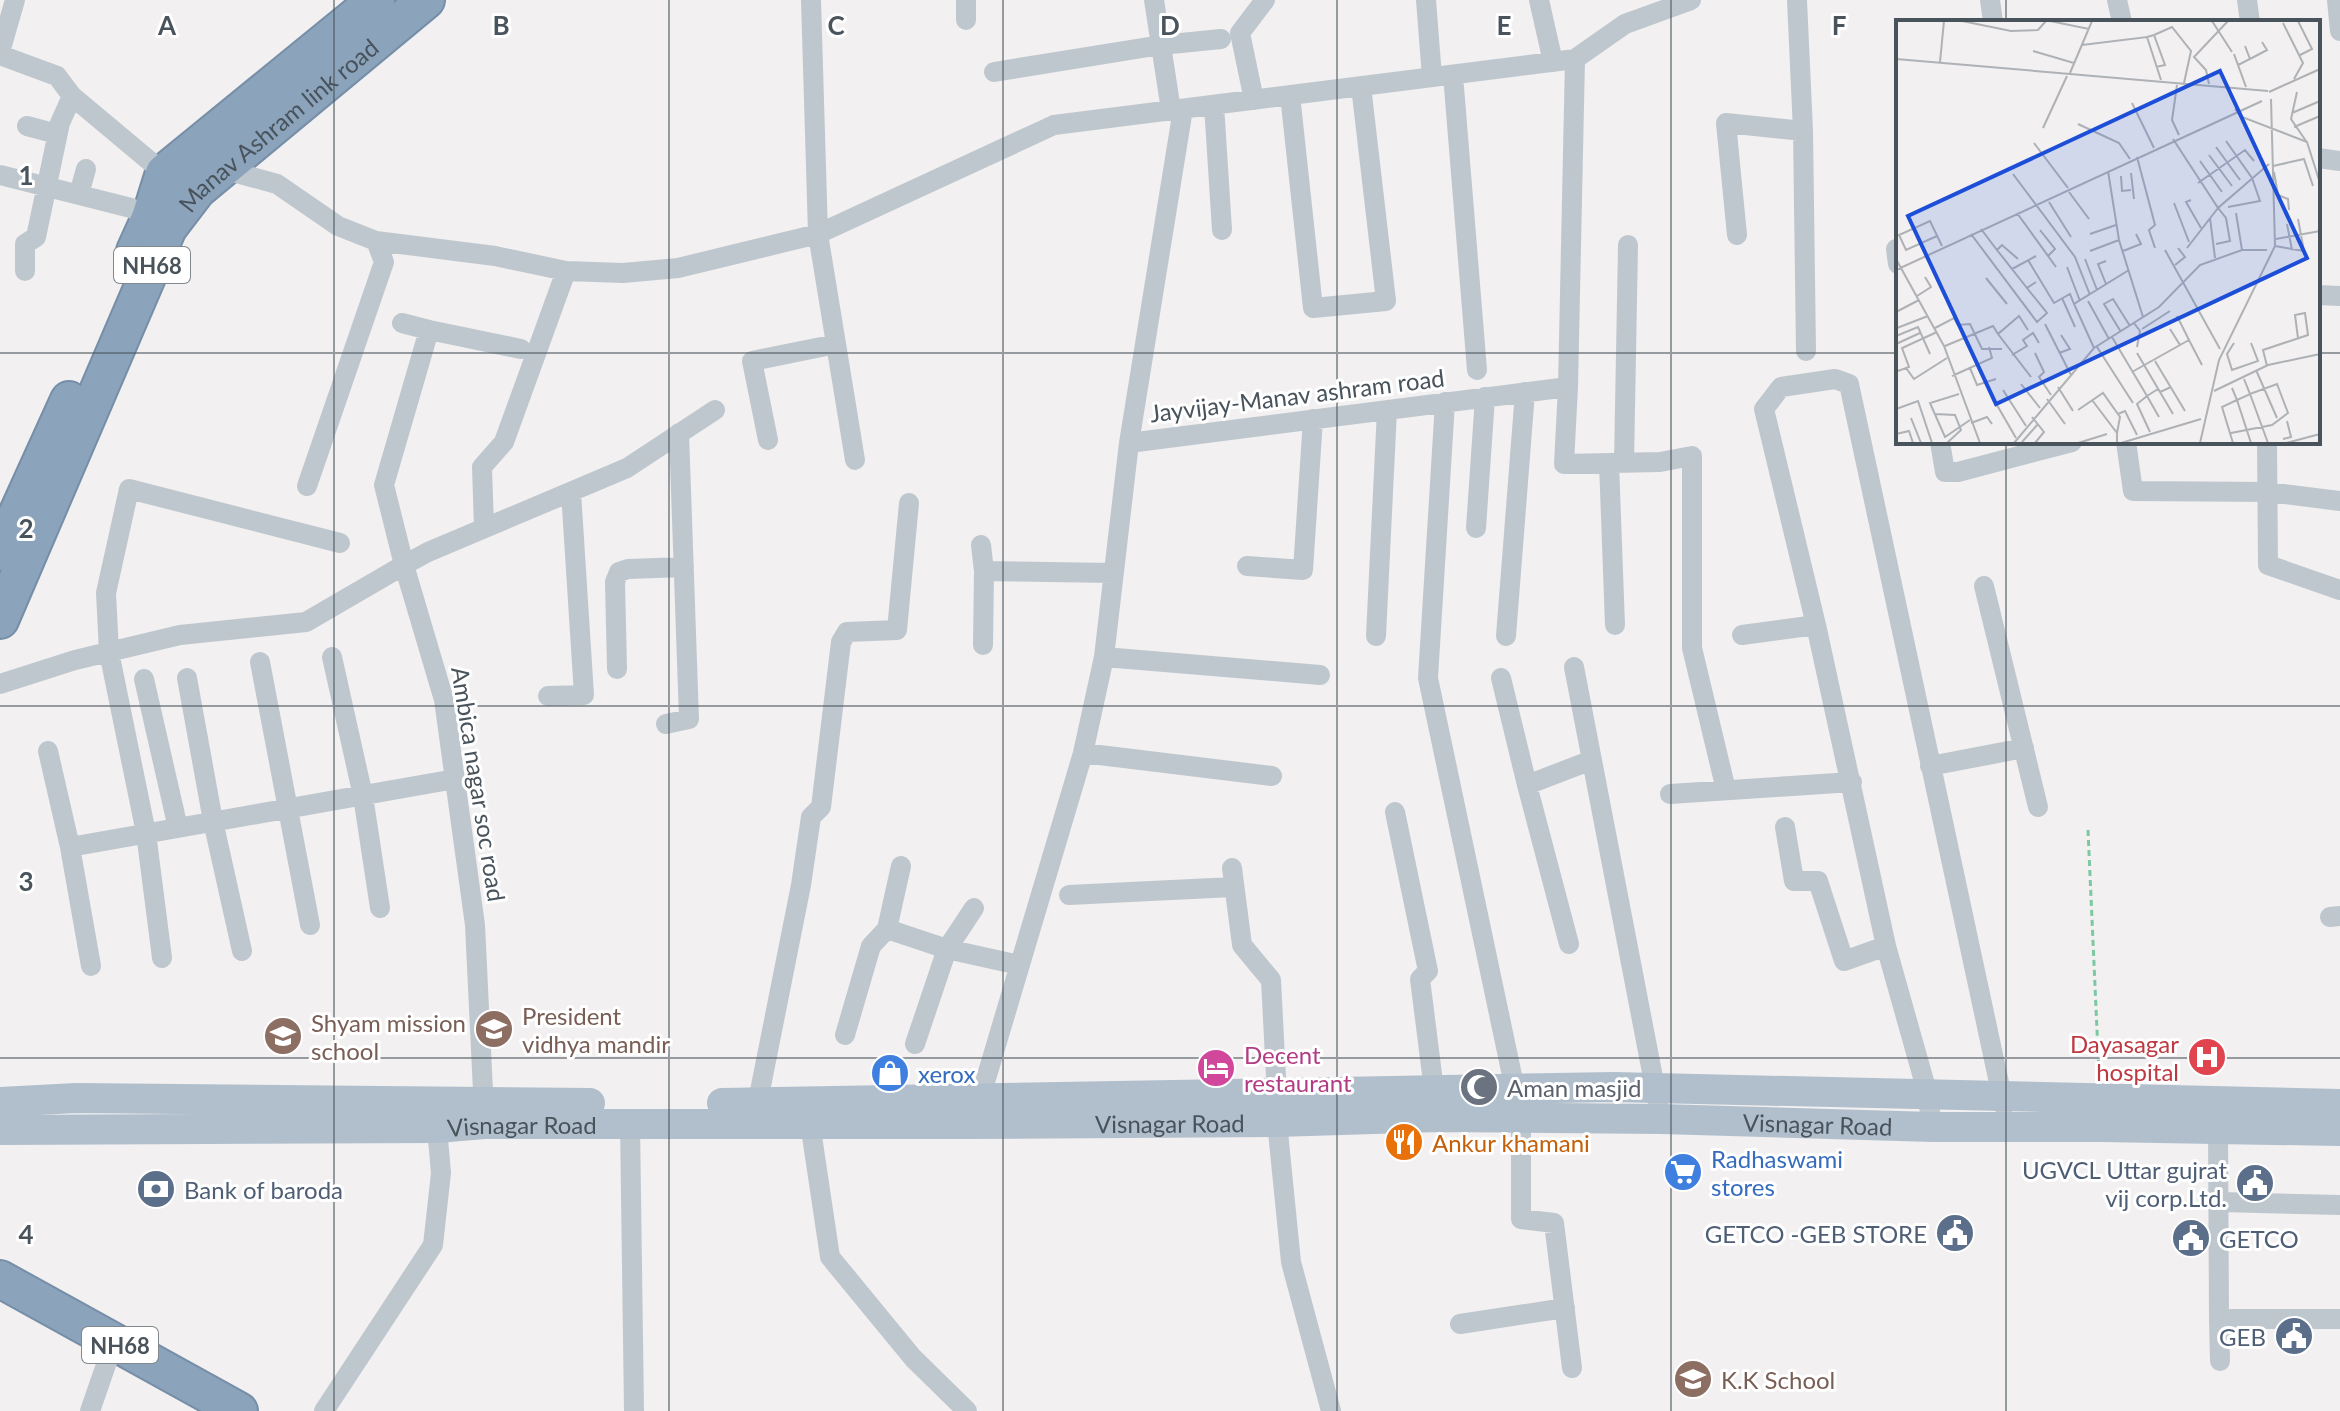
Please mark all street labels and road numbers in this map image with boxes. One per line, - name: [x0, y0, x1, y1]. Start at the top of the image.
- street label: Manav Ashram link road: [172, 32, 383, 217]
- road number: NH68: [114, 247, 190, 283]
- street label: Jayvijay-Manav ashram road: [1148, 363, 1446, 427]
- street label: Ambica nagar soc road: [446, 664, 512, 904]
- street label: Visnagar Road: [1742, 1107, 1893, 1140]
- street label: Visnagar Road: [1095, 1108, 1245, 1138]
- street label: Visnagar Road: [446, 1110, 597, 1142]
- road number: NH68: [82, 1327, 158, 1363]

